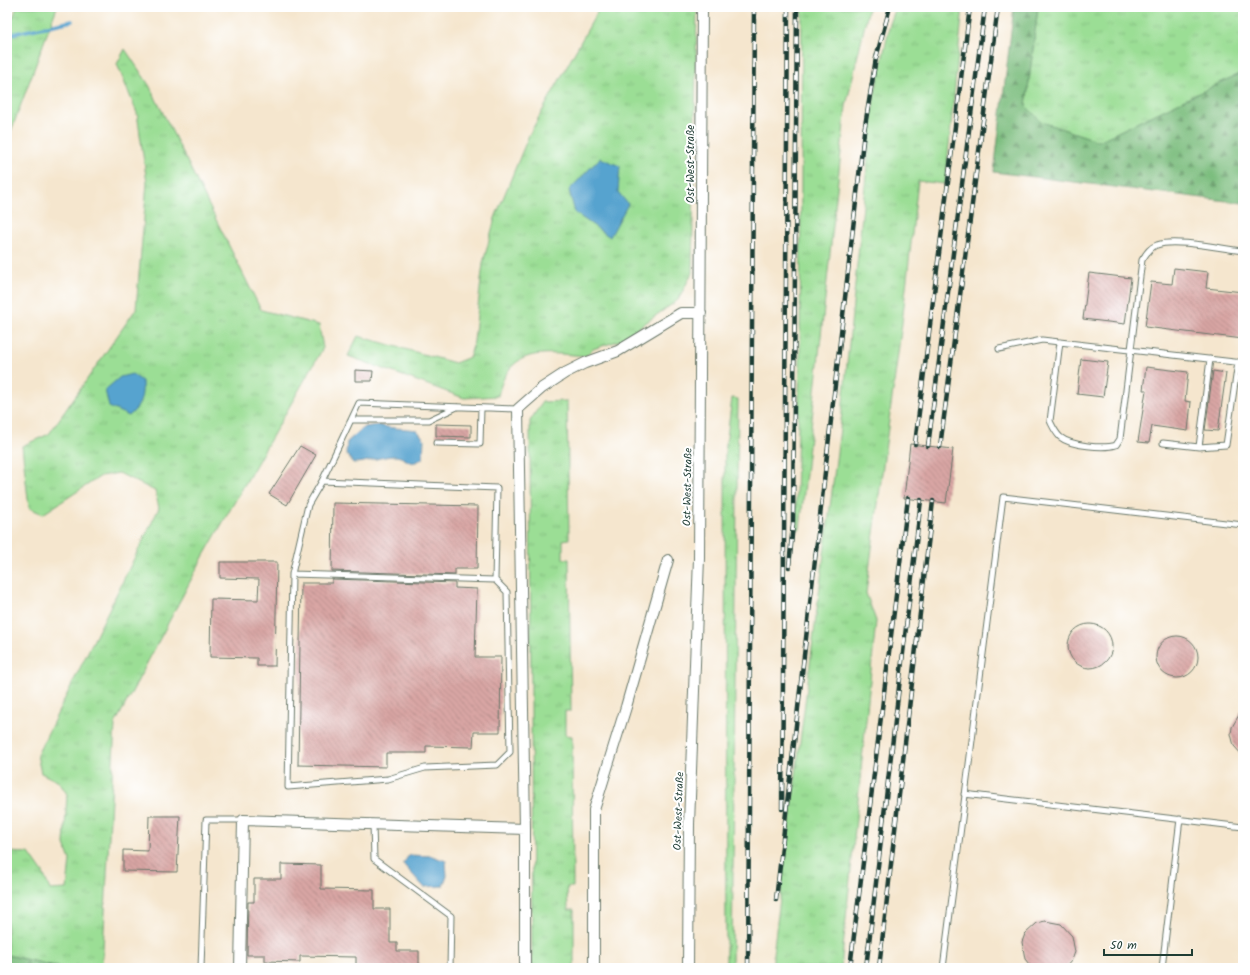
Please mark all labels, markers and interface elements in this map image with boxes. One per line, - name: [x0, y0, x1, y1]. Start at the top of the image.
- street label: Ost-West-Straße: [682, 125, 700, 203]
- street label: Ost-West-Straße: [678, 448, 698, 526]
- street label: Ost-West-Straße: [669, 771, 689, 851]
- scale bar: [1104, 931, 1192, 957]
- text: 50 m: [1110, 936, 1137, 955]

